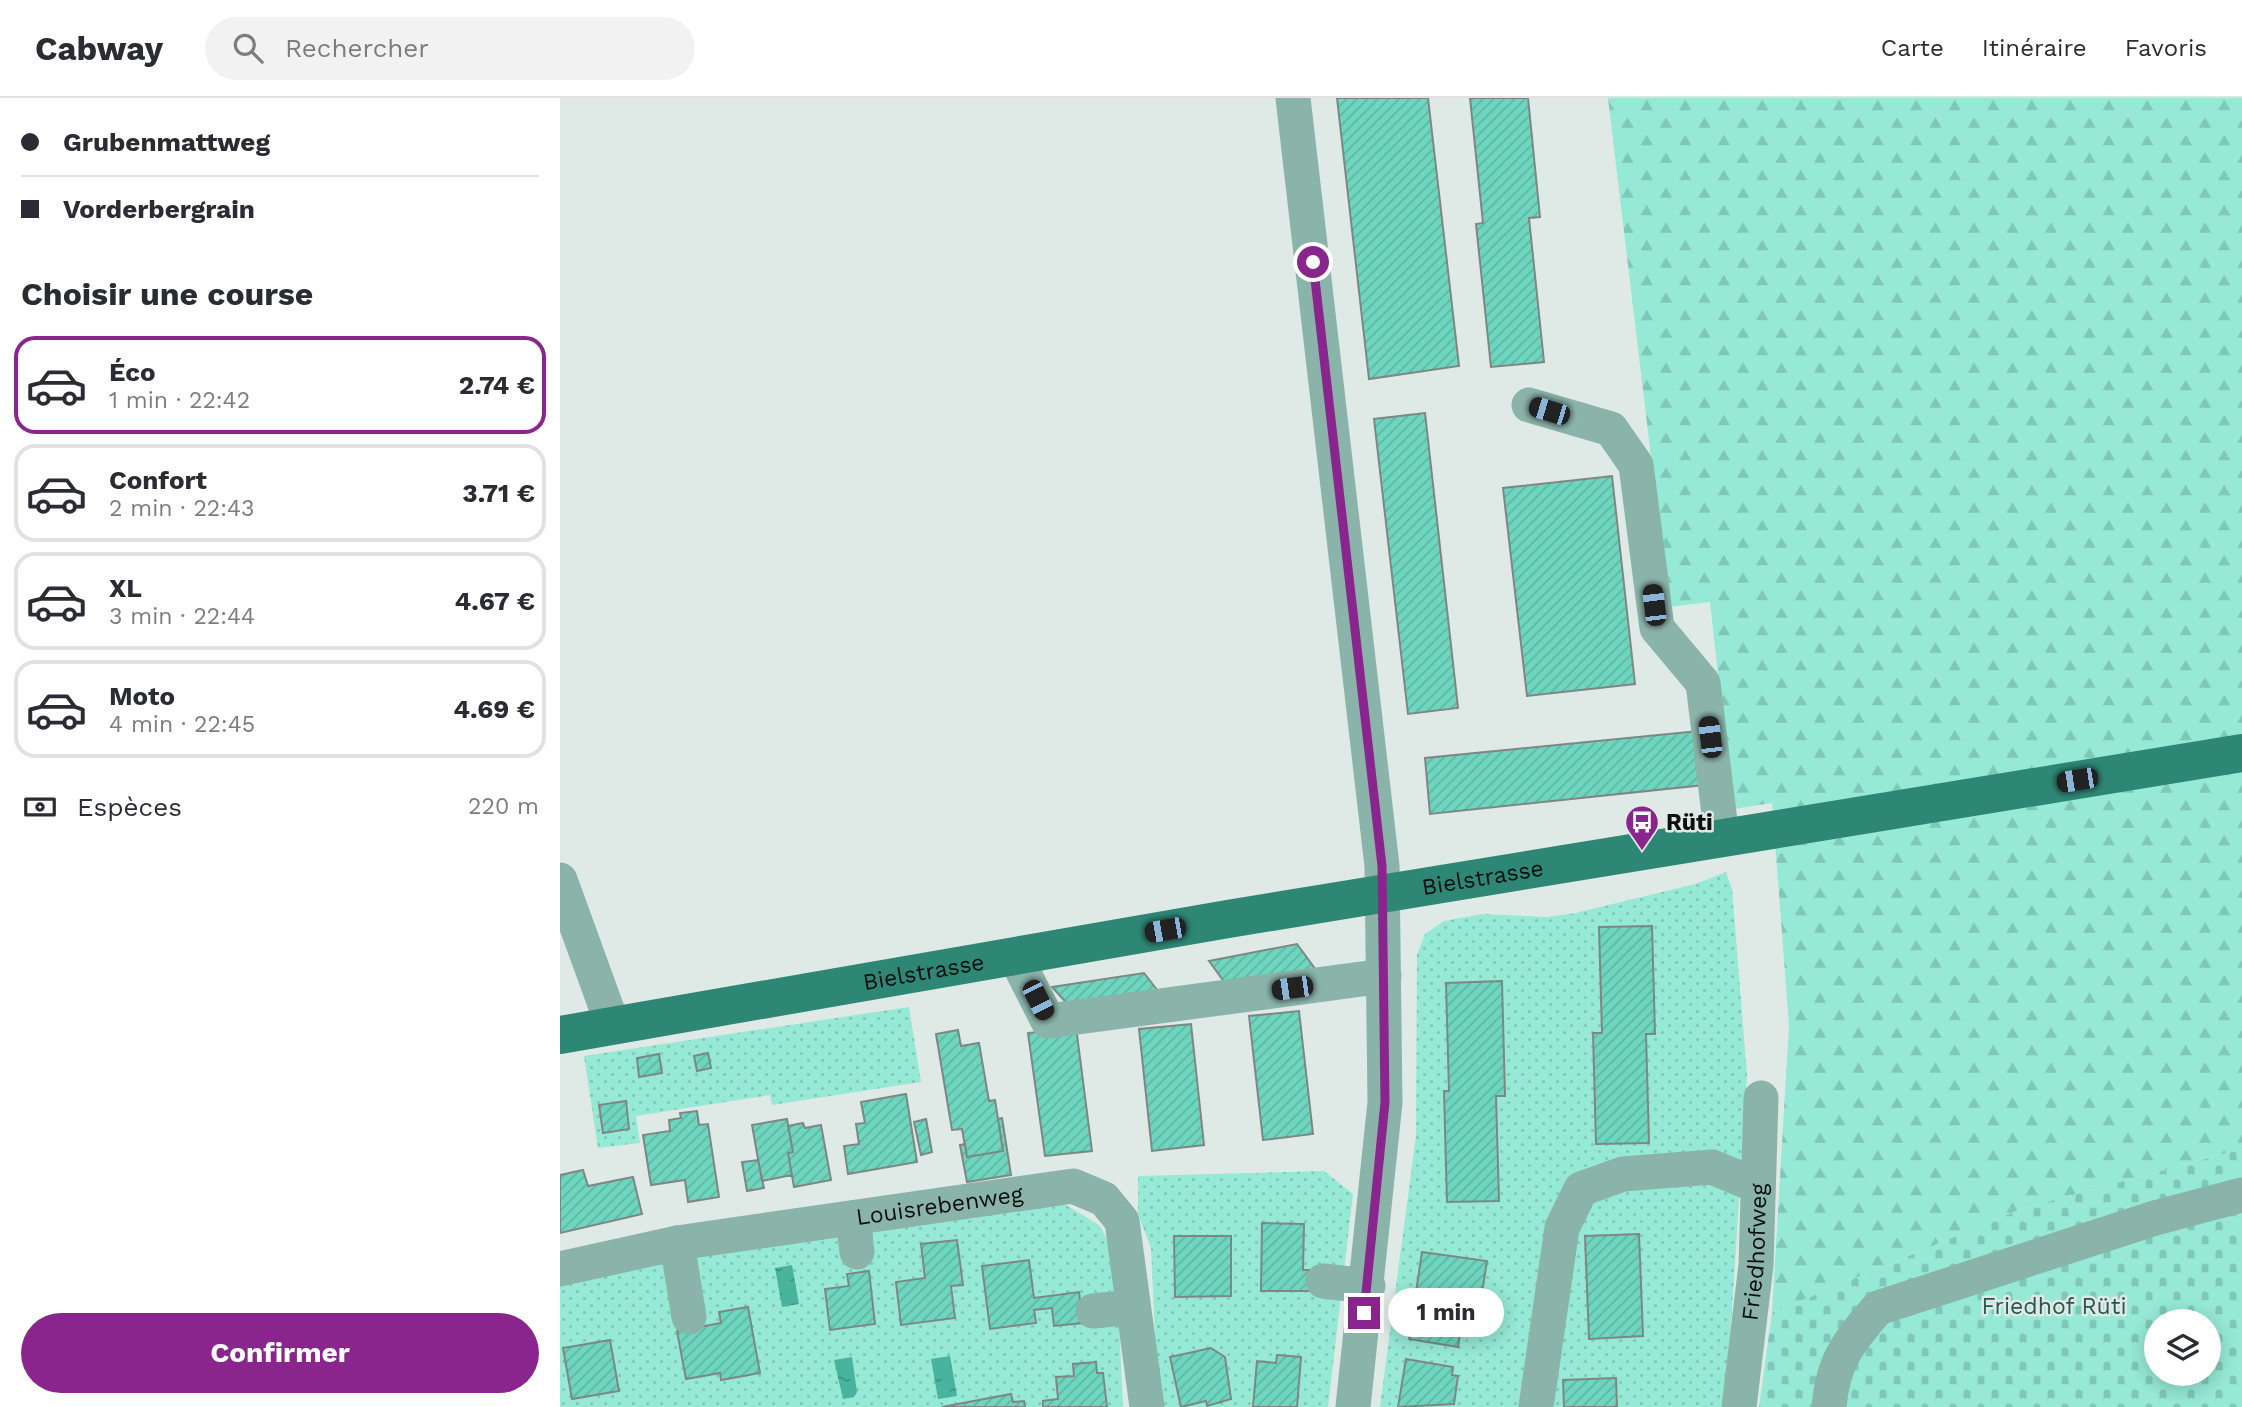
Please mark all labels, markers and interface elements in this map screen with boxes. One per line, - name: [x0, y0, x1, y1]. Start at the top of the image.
- search box: [205, 17, 695, 80]
- text: Cabway: [35, 29, 163, 68]
- icon: search: [229, 29, 267, 67]
- text: Rechercher: [285, 33, 429, 63]
- text: Carte: [1881, 34, 1944, 62]
- text: Itinéraire: [1982, 34, 2087, 62]
- text: Favoris: [2125, 34, 2207, 62]
- text: Grubenmattweg: [63, 127, 270, 157]
- text: Vorderbergrain: [63, 194, 255, 224]
- route start: [1297, 246, 1329, 278]
- text: Choisir une course: [21, 275, 313, 313]
- icon: car: [25, 354, 88, 417]
- text: Éco: [109, 357, 156, 387]
- text: 2.74 €: [459, 370, 535, 400]
- text: 1 min · 22:42: [109, 387, 250, 414]
- car: [1526, 395, 1573, 427]
- icon: car: [25, 462, 88, 525]
- text: Confort: [109, 465, 207, 495]
- text: 3.71 €: [462, 478, 535, 508]
- text: 2 min · 22:43: [109, 495, 255, 522]
- icon: car: [25, 570, 88, 633]
- text: XL: [109, 573, 142, 603]
- car: [1642, 583, 1667, 627]
- text: 4.67 €: [455, 586, 535, 616]
- text: 3 min · 22:44: [109, 603, 255, 630]
- icon: car: [25, 678, 88, 741]
- text: Moto: [109, 681, 175, 711]
- text: 4.69 €: [453, 694, 535, 724]
- text: 4 min · 22:45: [109, 711, 255, 738]
- car: [1698, 715, 1723, 759]
- car: [2055, 766, 2100, 794]
- icon: cash: [21, 788, 59, 826]
- text: Espèces: [77, 792, 182, 822]
- text: 220 m: [468, 793, 539, 820]
- bus stop icon: Rüti: [1623, 803, 1661, 852]
- place label: Rüti: [1666, 809, 1713, 836]
- street label: Bielstrasse: [1420, 854, 1545, 901]
- car: [1143, 916, 1188, 944]
- street label: Bielstrasse: [861, 948, 986, 996]
- car: [1270, 975, 1315, 1001]
- car: [1020, 977, 1057, 1023]
- street label: Louisrebenweg: [854, 1180, 1025, 1231]
- street label: Friedhofweg: [1736, 1182, 1772, 1322]
- callout: 1 min: [1388, 1288, 1504, 1338]
- park label: Friedhof Rüti: [1981, 1293, 2127, 1320]
- route end: [1348, 1297, 1380, 1329]
- text: 1 min: [1416, 1299, 1476, 1326]
- map controls: [2144, 1309, 2221, 1386]
- button: layers: [2144, 1309, 2221, 1386]
- button: Confirmer: [21, 1313, 539, 1393]

